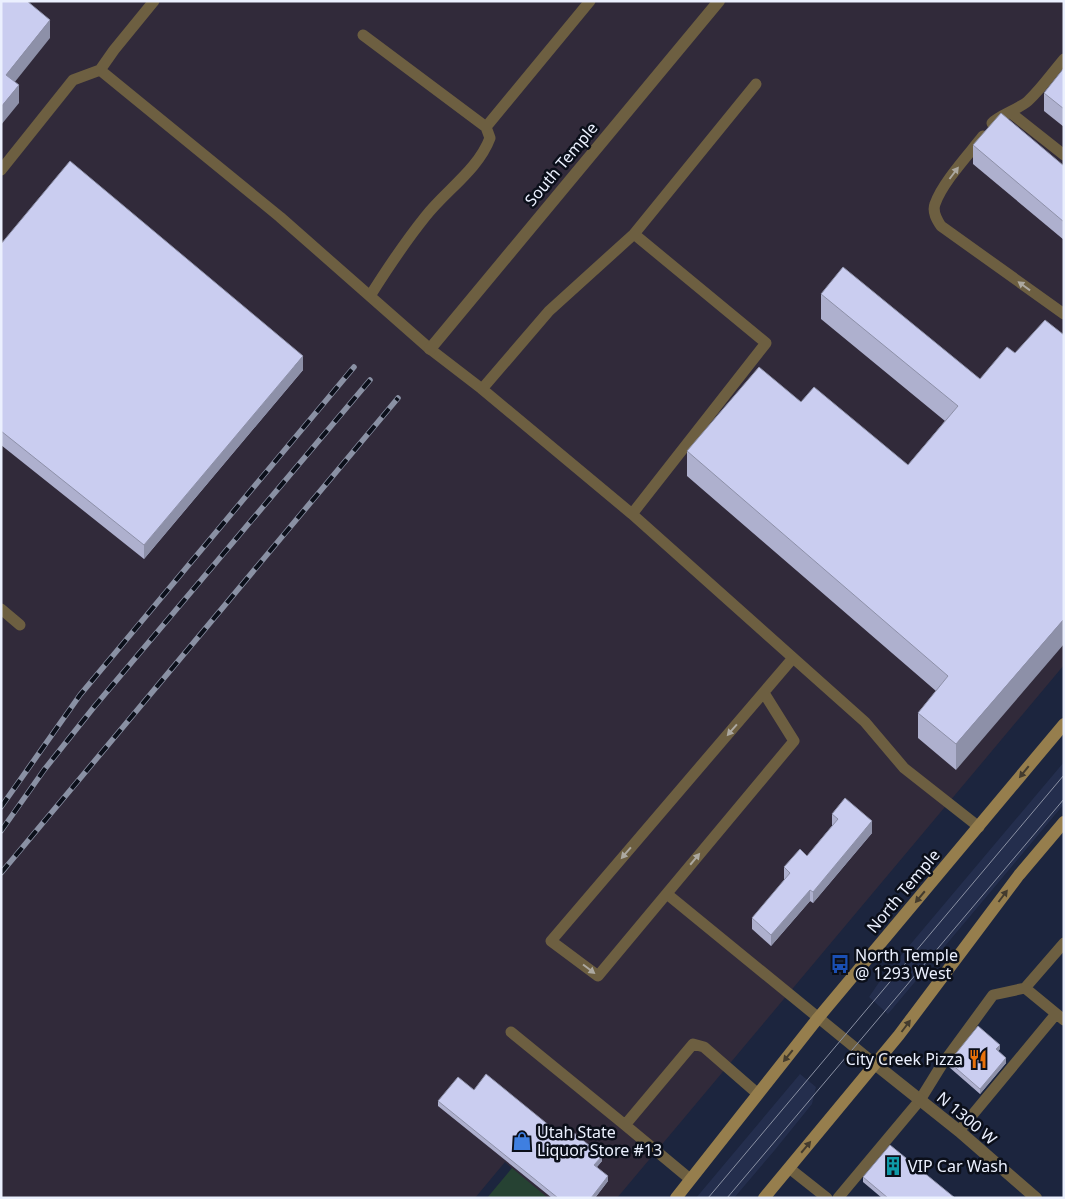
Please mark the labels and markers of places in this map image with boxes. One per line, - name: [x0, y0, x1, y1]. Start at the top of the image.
- place label: North Temple @ 1293 West: [855, 944, 958, 984]
- bus stop icon: North Temple @ 1293 West: [829, 953, 851, 975]
- place label: City Creek Pizza: [846, 1048, 963, 1070]
- restaurant icon: City Creek Pizza: [967, 1048, 989, 1070]
- place label: Utah State Liquor Store #13: [537, 1121, 662, 1161]
- shop icon: Utah State Liquor Store #13: [511, 1130, 533, 1152]
- building icon: VIP Car Wash: [882, 1155, 904, 1177]
- place label: VIP Car Wash: [908, 1155, 1008, 1177]

